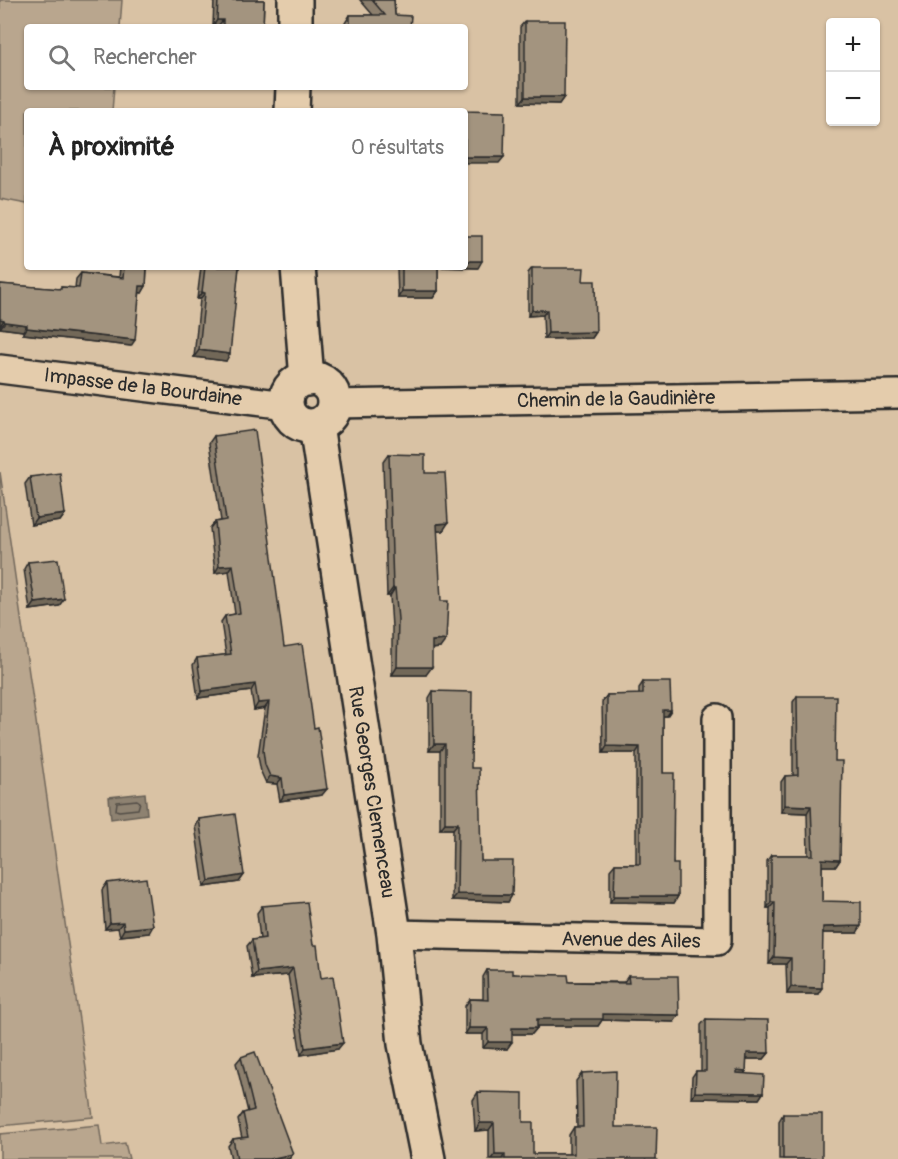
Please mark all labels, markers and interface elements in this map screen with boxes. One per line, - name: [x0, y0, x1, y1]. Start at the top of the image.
- map controls: [826, 18, 880, 126]
- button: +: [826, 18, 880, 72]
- search box: [24, 24, 468, 90]
- icon: search: [45, 41, 78, 74]
- text: Rechercher: [93, 43, 197, 71]
- button: −: [826, 72, 880, 126]
- text: À proximité: [48, 131, 175, 163]
- text: 0 résultats: [351, 135, 444, 160]
- street label: Impasse de la Bourdaine: [43, 362, 244, 412]
- street label: Chemin de la Gaudinière: [517, 385, 715, 413]
- street label: Rue Georges Clemenceau: [343, 684, 401, 900]
- street label: Avenue des Ailes: [561, 926, 701, 954]

